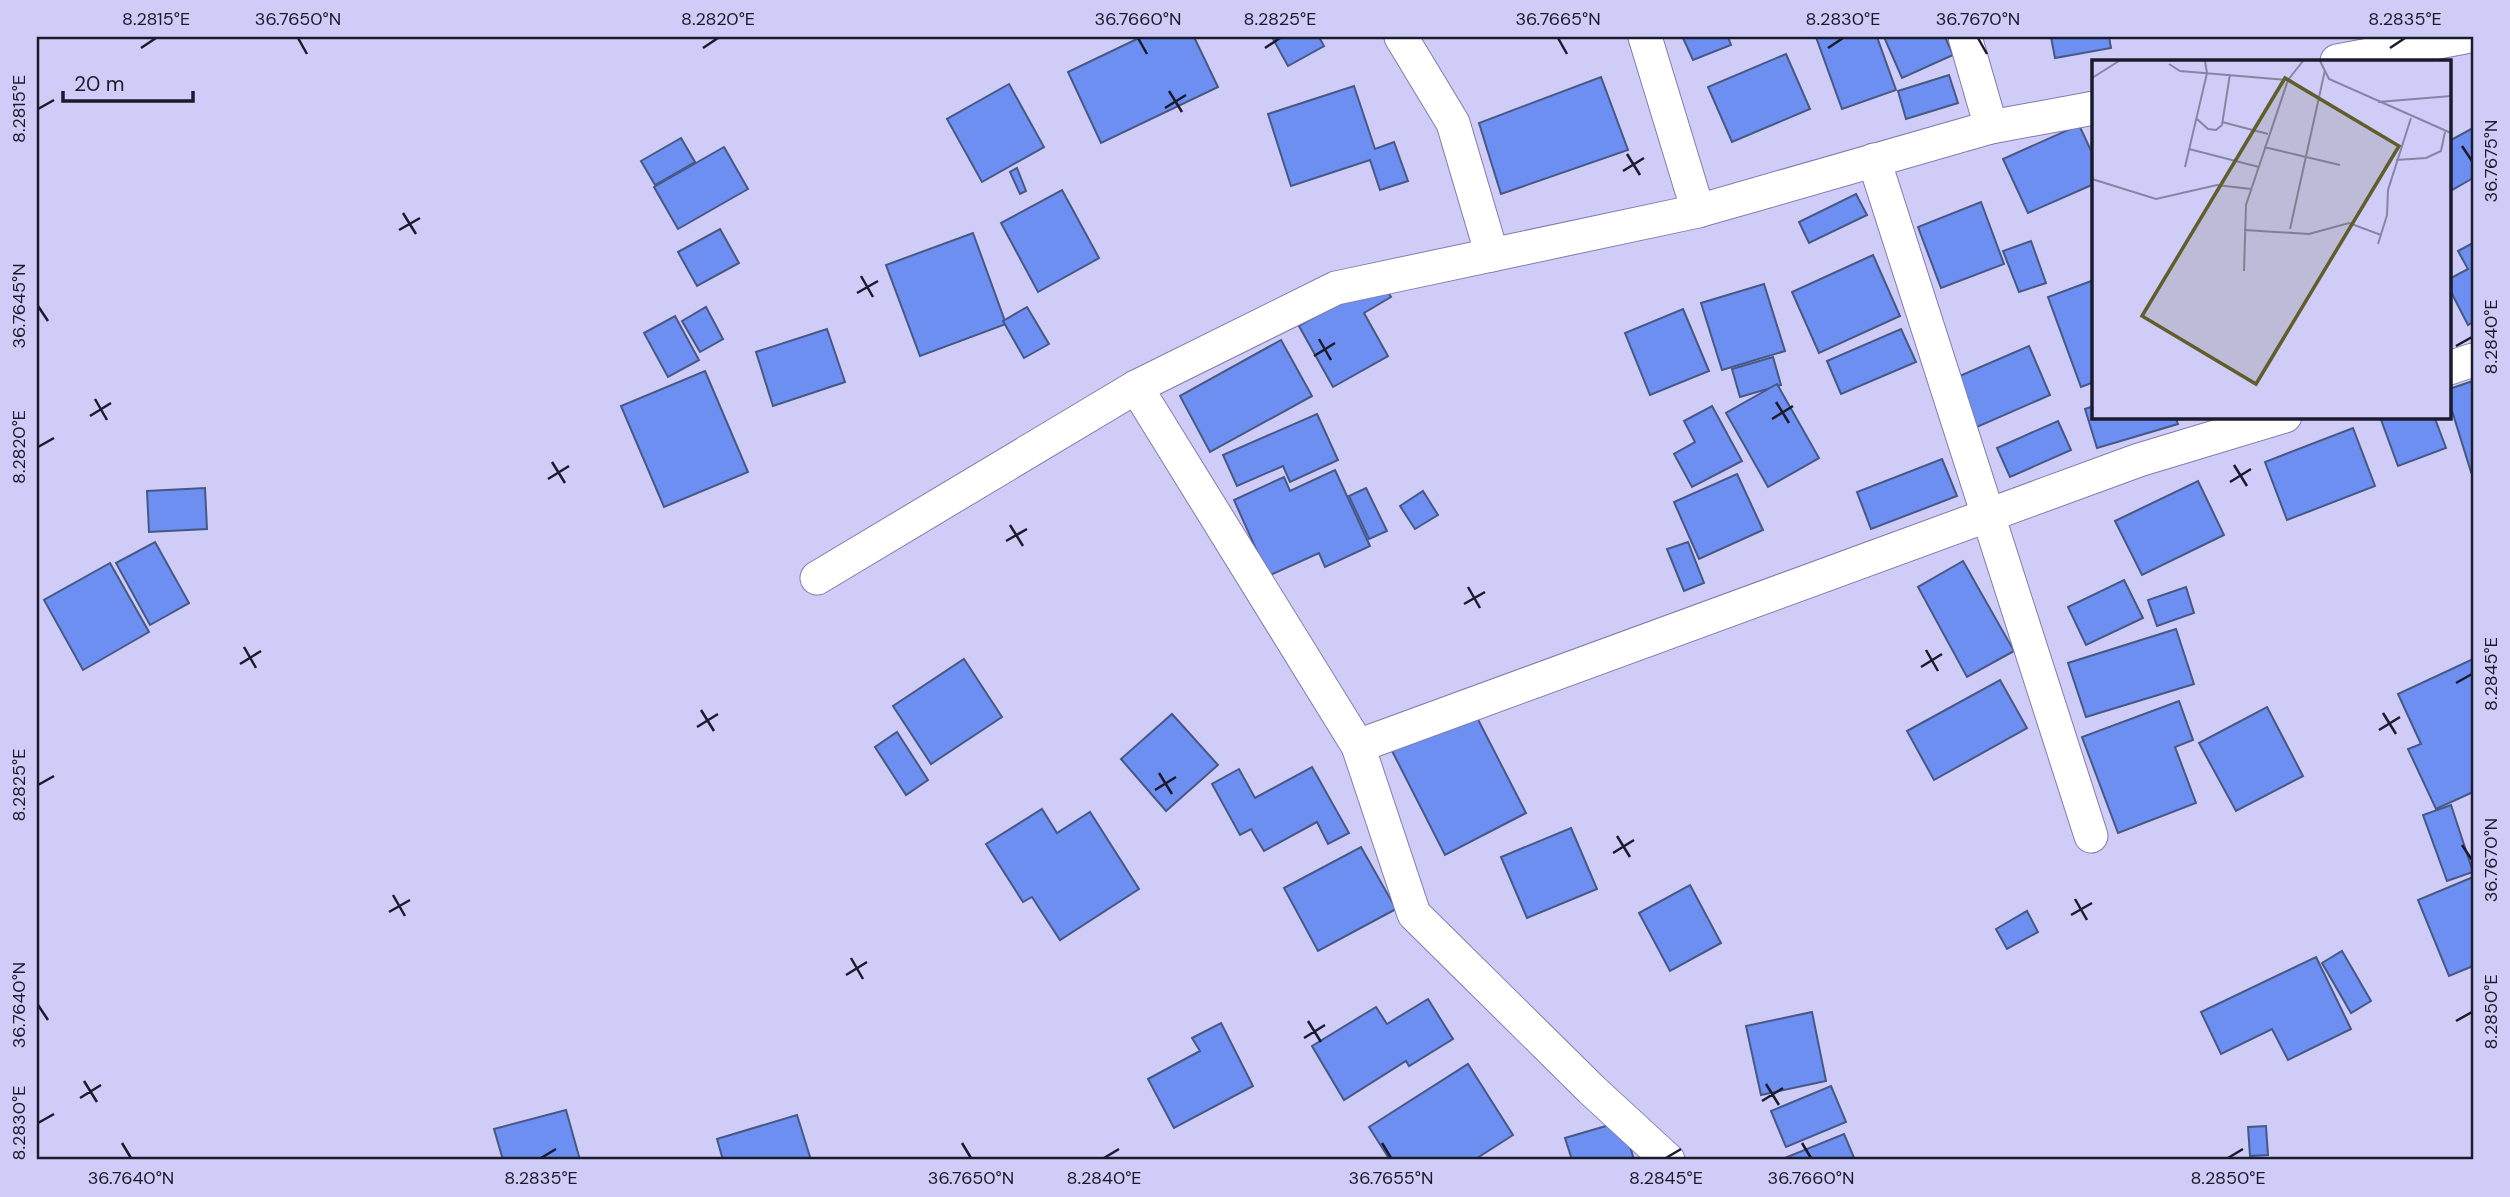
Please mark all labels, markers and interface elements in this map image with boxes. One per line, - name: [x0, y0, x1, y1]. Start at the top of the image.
- text: 8.2815°E: [122, 7, 190, 31]
- text: 36.7650°N: [255, 7, 341, 31]
- text: 8.2820°E: [681, 7, 755, 31]
- text: 36.7660°N: [1095, 7, 1181, 31]
- text: 8.2825°E: [1244, 7, 1316, 31]
- text: 36.7665°N: [1515, 7, 1601, 31]
- text: 8.2830°E: [1806, 7, 1880, 31]
- text: 36.7670°N: [1936, 7, 2020, 31]
- text: 8.2835°E: [2368, 7, 2442, 31]
- scale bar: [63, 60, 192, 104]
- inset map: [2092, 60, 2450, 418]
- text: 20 m: [74, 70, 125, 98]
- text: 8.2815°E: [7, 75, 31, 143]
- text: 36.7675°N: [2479, 120, 2503, 202]
- text: 36.7645°N: [7, 263, 31, 349]
- text: 8.2840°E: [2479, 299, 2503, 375]
- text: 8.2820°E: [7, 410, 31, 484]
- text: 8.2845°E: [2479, 637, 2503, 711]
- text: 8.2825°E: [7, 749, 31, 821]
- text: 36.7670°N: [2479, 818, 2503, 902]
- text: 36.7640°N: [7, 962, 31, 1048]
- text: 8.2850°E: [2479, 974, 2503, 1050]
- text: 8.2830°E: [7, 1086, 31, 1160]
- text: 36.7640°N: [88, 1166, 174, 1190]
- text: 8.2835°E: [504, 1166, 578, 1190]
- text: 36.7650°N: [928, 1166, 1014, 1190]
- text: 8.2840°E: [1066, 1166, 1142, 1190]
- text: 36.7655°N: [1349, 1166, 1433, 1190]
- text: 8.2845°E: [1629, 1166, 1703, 1190]
- text: 36.7660°N: [1768, 1166, 1854, 1190]
- text: 8.2850°E: [2190, 1166, 2266, 1190]

